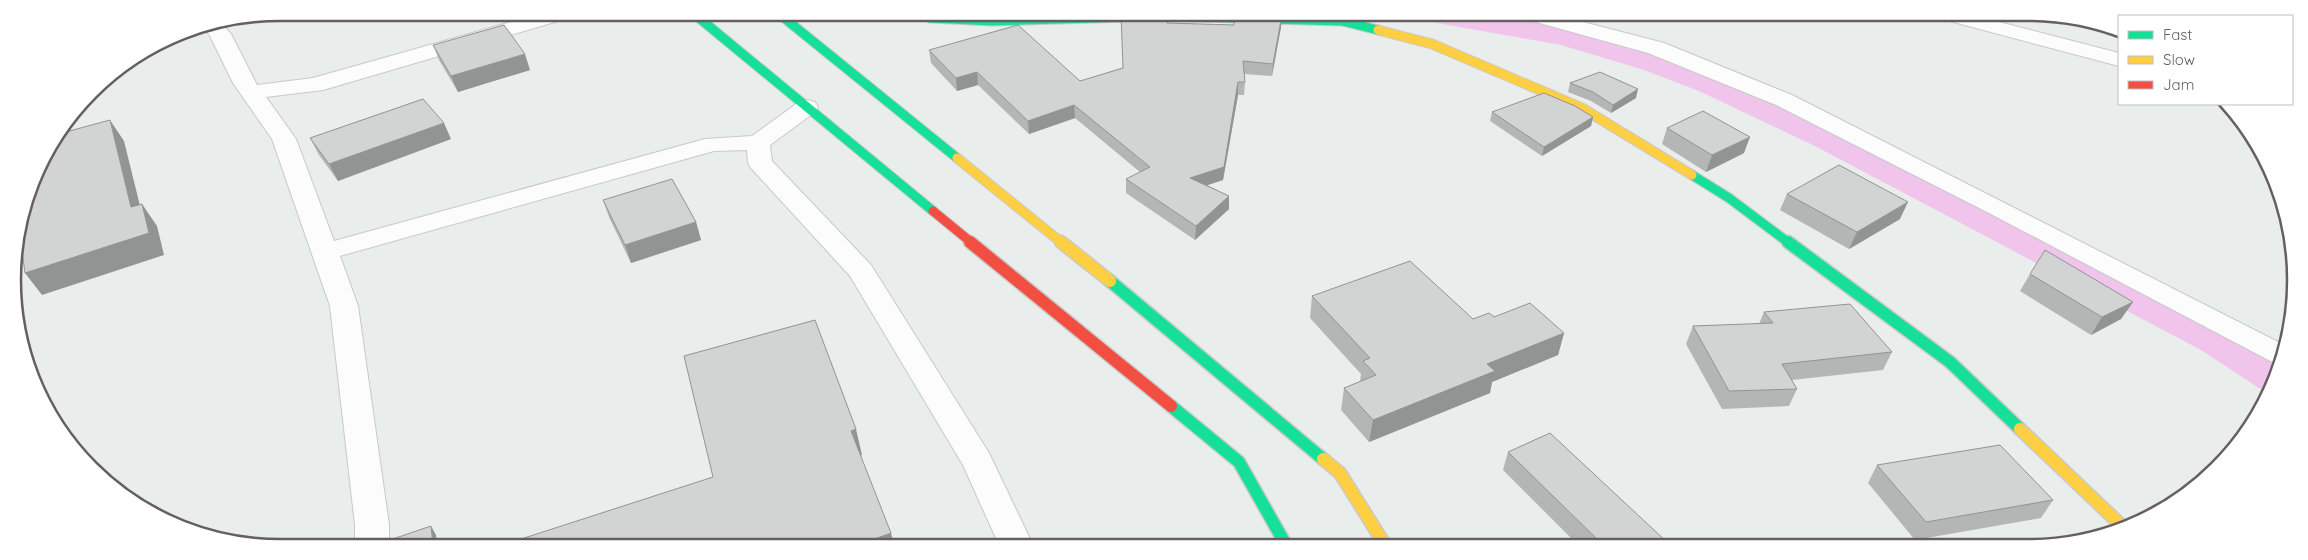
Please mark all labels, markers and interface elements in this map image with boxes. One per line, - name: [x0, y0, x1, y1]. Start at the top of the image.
- legend: [2118, 15, 2293, 105]
- text: Fast: [2163, 25, 2192, 44]
- text: Slow: [2163, 50, 2195, 69]
- text: Jam: [2163, 75, 2194, 94]

